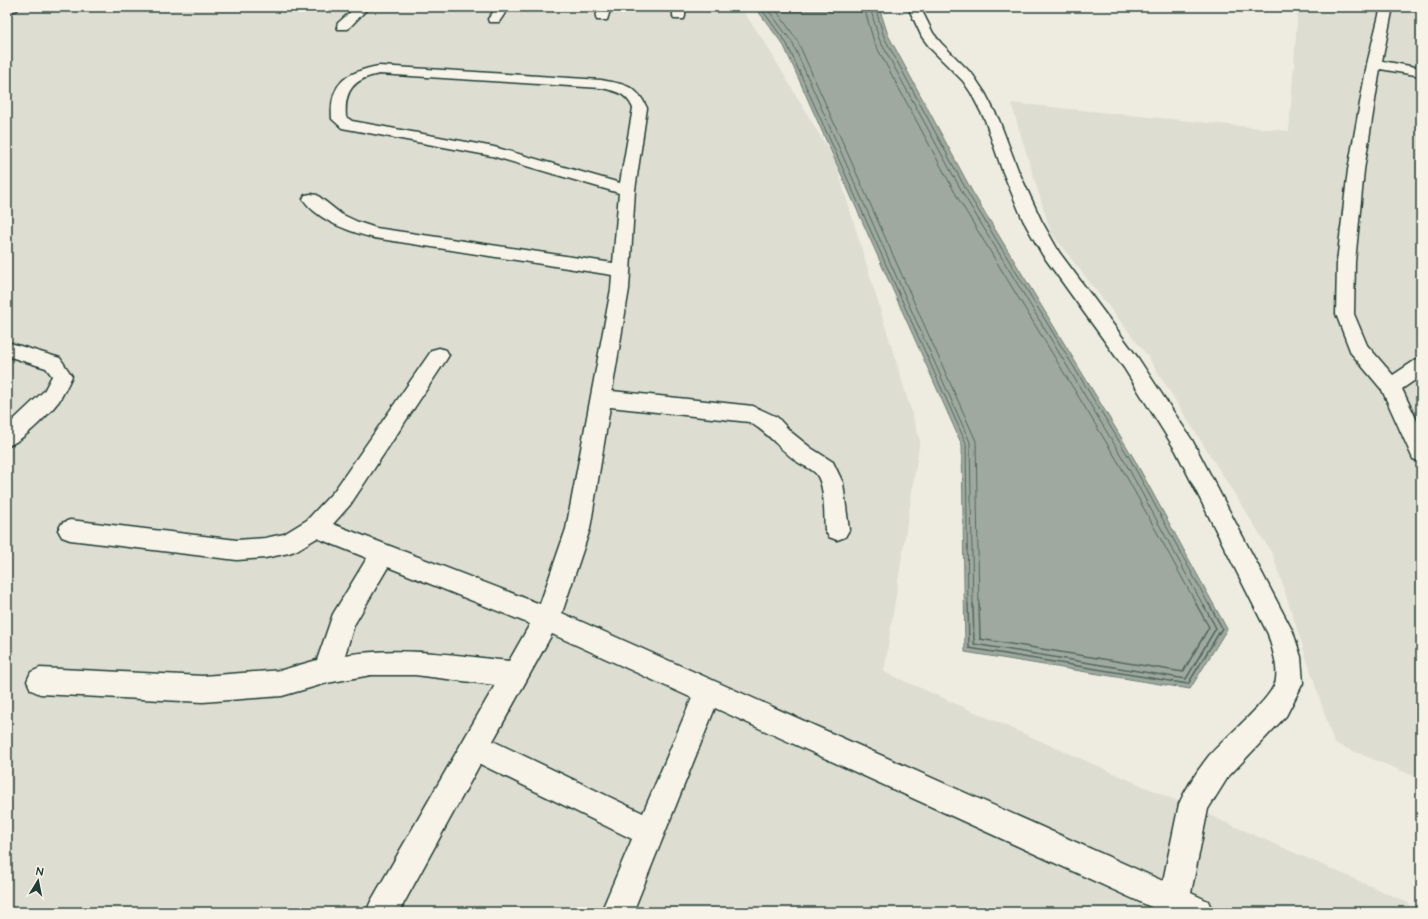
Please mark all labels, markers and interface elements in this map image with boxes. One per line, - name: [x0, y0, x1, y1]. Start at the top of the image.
- north arrow: [18, 861, 58, 901]
- text: N: [35, 864, 44, 880]

